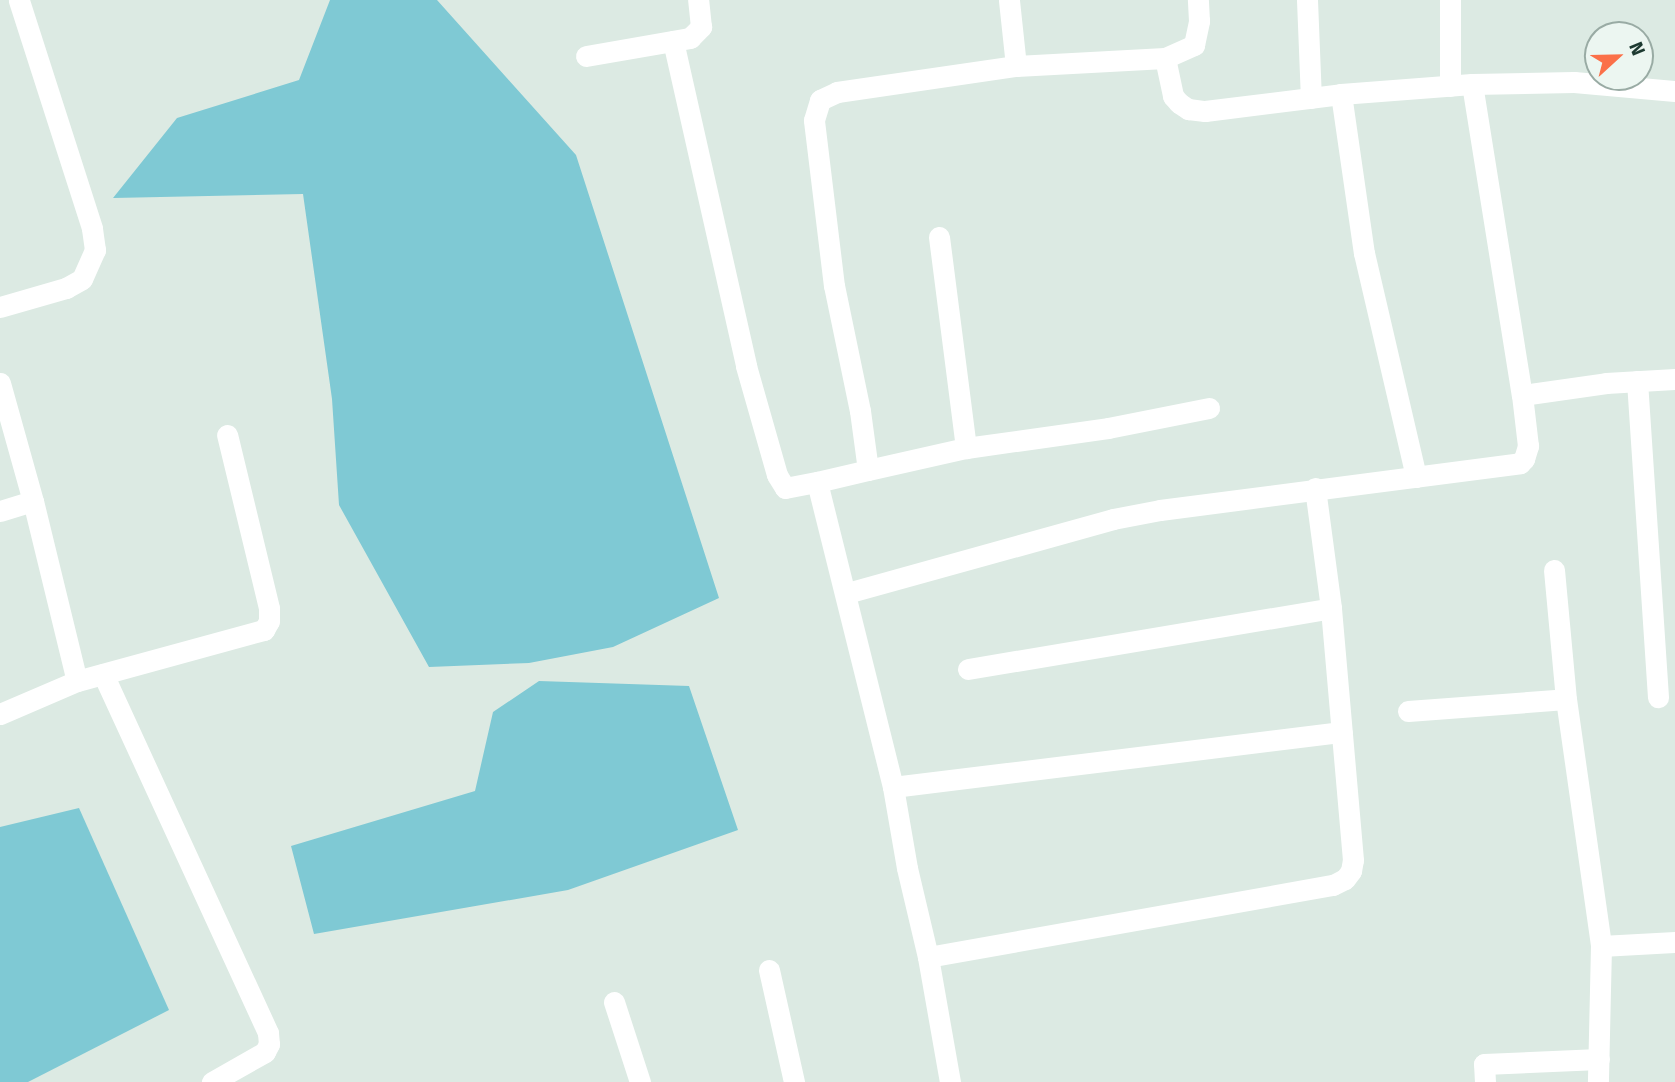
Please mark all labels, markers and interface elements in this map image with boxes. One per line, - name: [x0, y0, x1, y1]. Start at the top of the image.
- north arrow: [1584, 21, 1654, 91]
- text: N: [1624, 39, 1650, 59]

